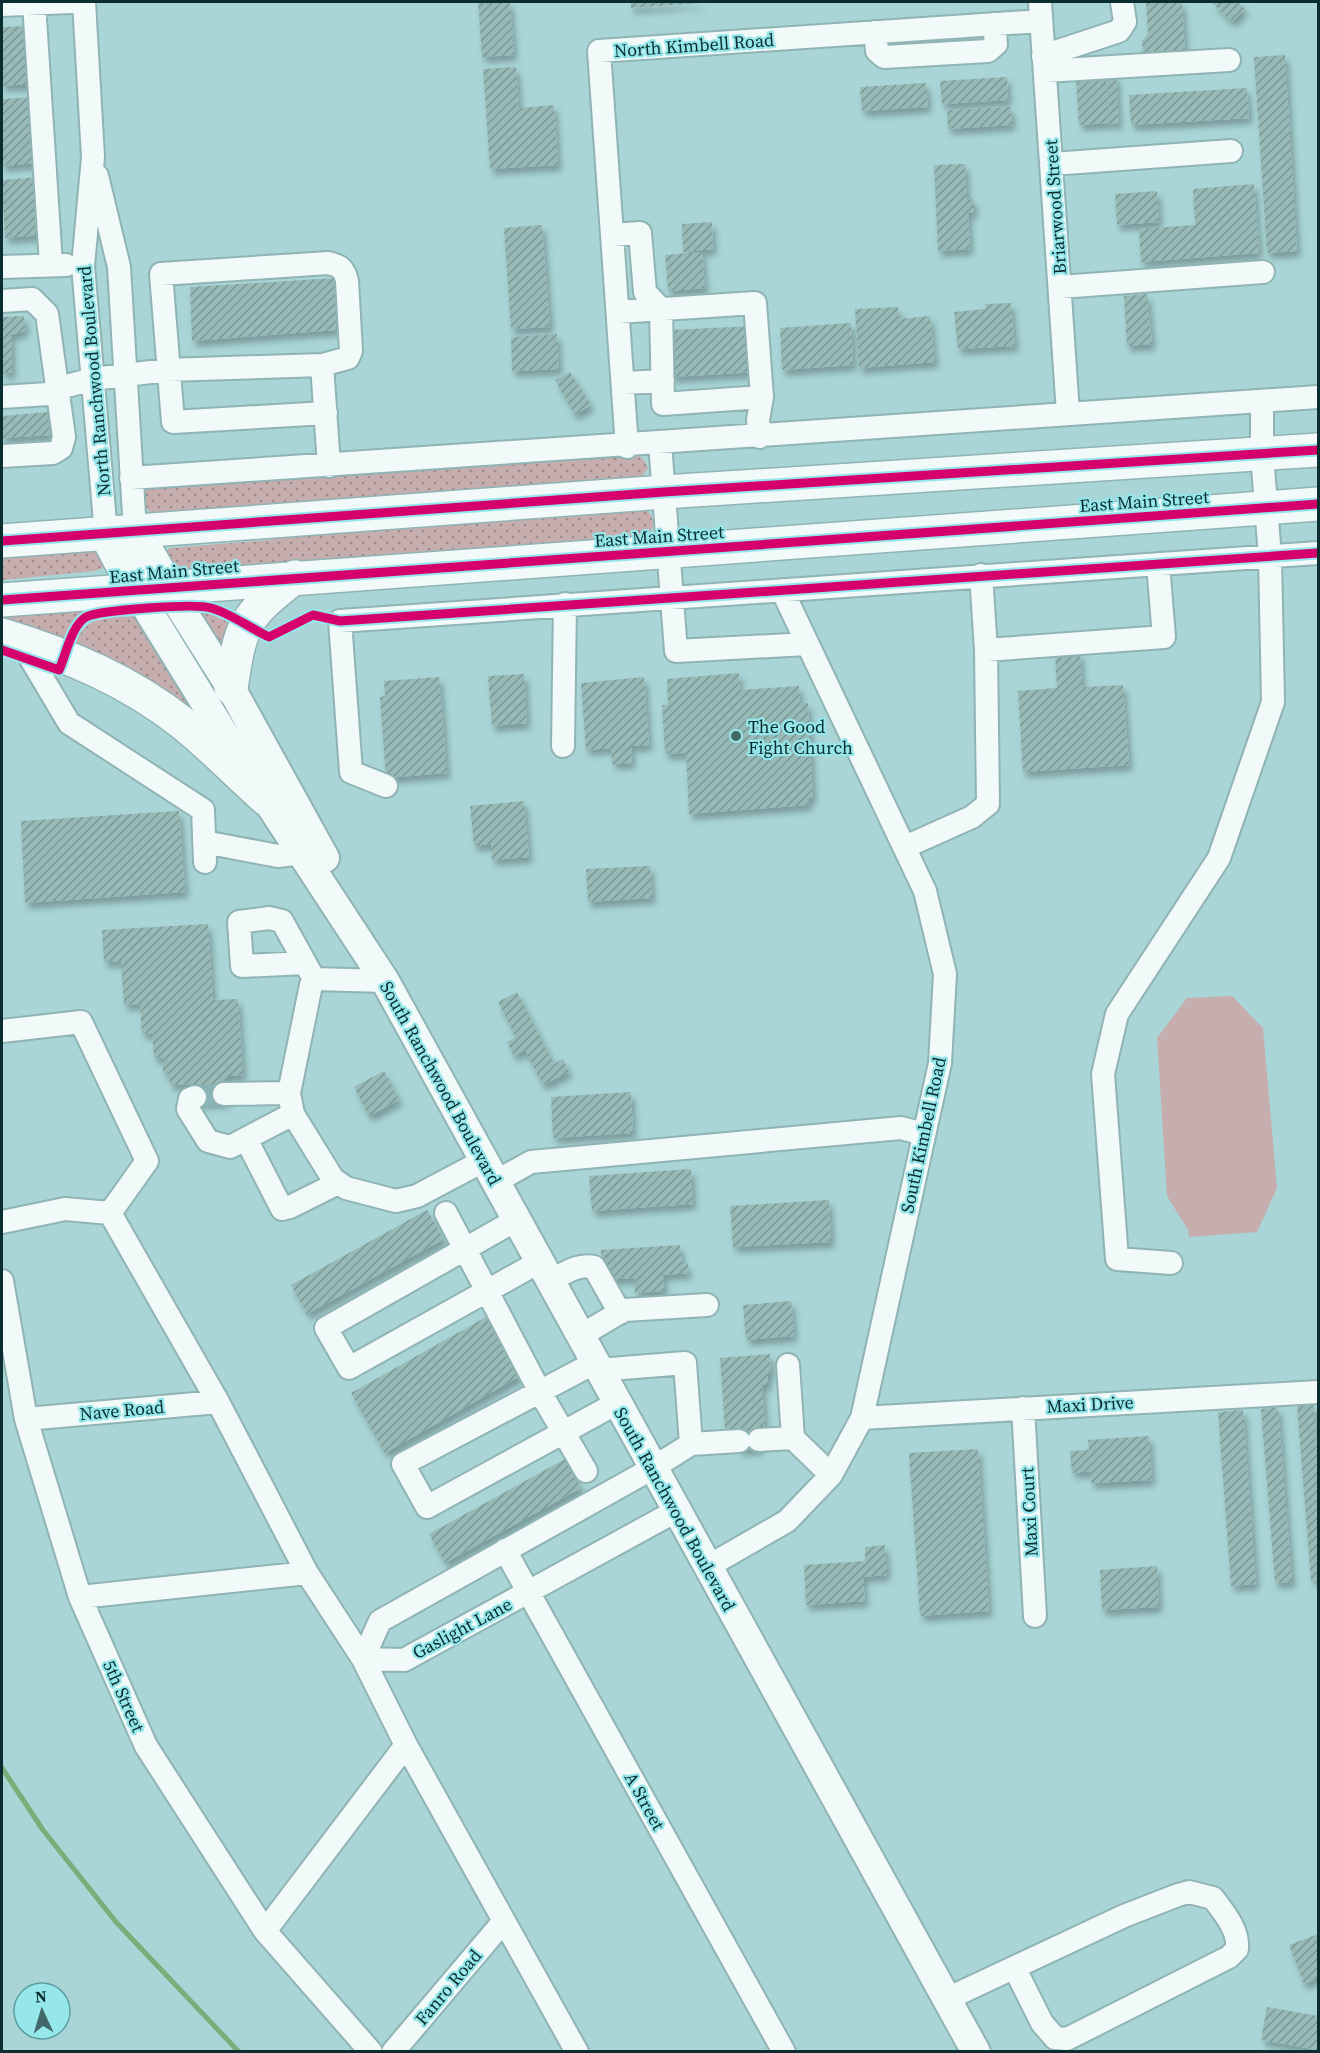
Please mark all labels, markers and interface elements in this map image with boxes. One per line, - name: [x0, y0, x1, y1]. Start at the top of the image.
- street label: North Kimbell Road: [613, 27, 775, 63]
- street label: Briarwood Street: [1038, 139, 1072, 275]
- street label: North Ranchwood Boulevard: [71, 265, 117, 497]
- street label: East Main Street: [1078, 484, 1210, 518]
- street label: East Main Street: [593, 519, 725, 553]
- street label: East Main Street: [108, 553, 240, 589]
- place label: The Good Fight Church: [748, 714, 853, 760]
- marker: The Good Fight Church: [729, 729, 743, 743]
- street label: South Ranchwood Boulevard: [374, 976, 508, 1190]
- street label: South Kimbell Road: [894, 1055, 952, 1215]
- street label: Maxi Drive: [1046, 1389, 1134, 1419]
- street label: Nave Road: [79, 1394, 165, 1426]
- street label: South Ranchwood Boulevard: [608, 1402, 742, 1616]
- street label: Maxi Court: [1014, 1467, 1044, 1557]
- street label: Gaslight Lane: [408, 1591, 516, 1665]
- street label: 5th Street: [97, 1656, 151, 1736]
- street label: A Street: [619, 1768, 671, 1835]
- street label: Fanro Road: [409, 1944, 487, 2030]
- north arrow: [12, 1981, 72, 2041]
- text: N: [34, 1985, 48, 2007]

